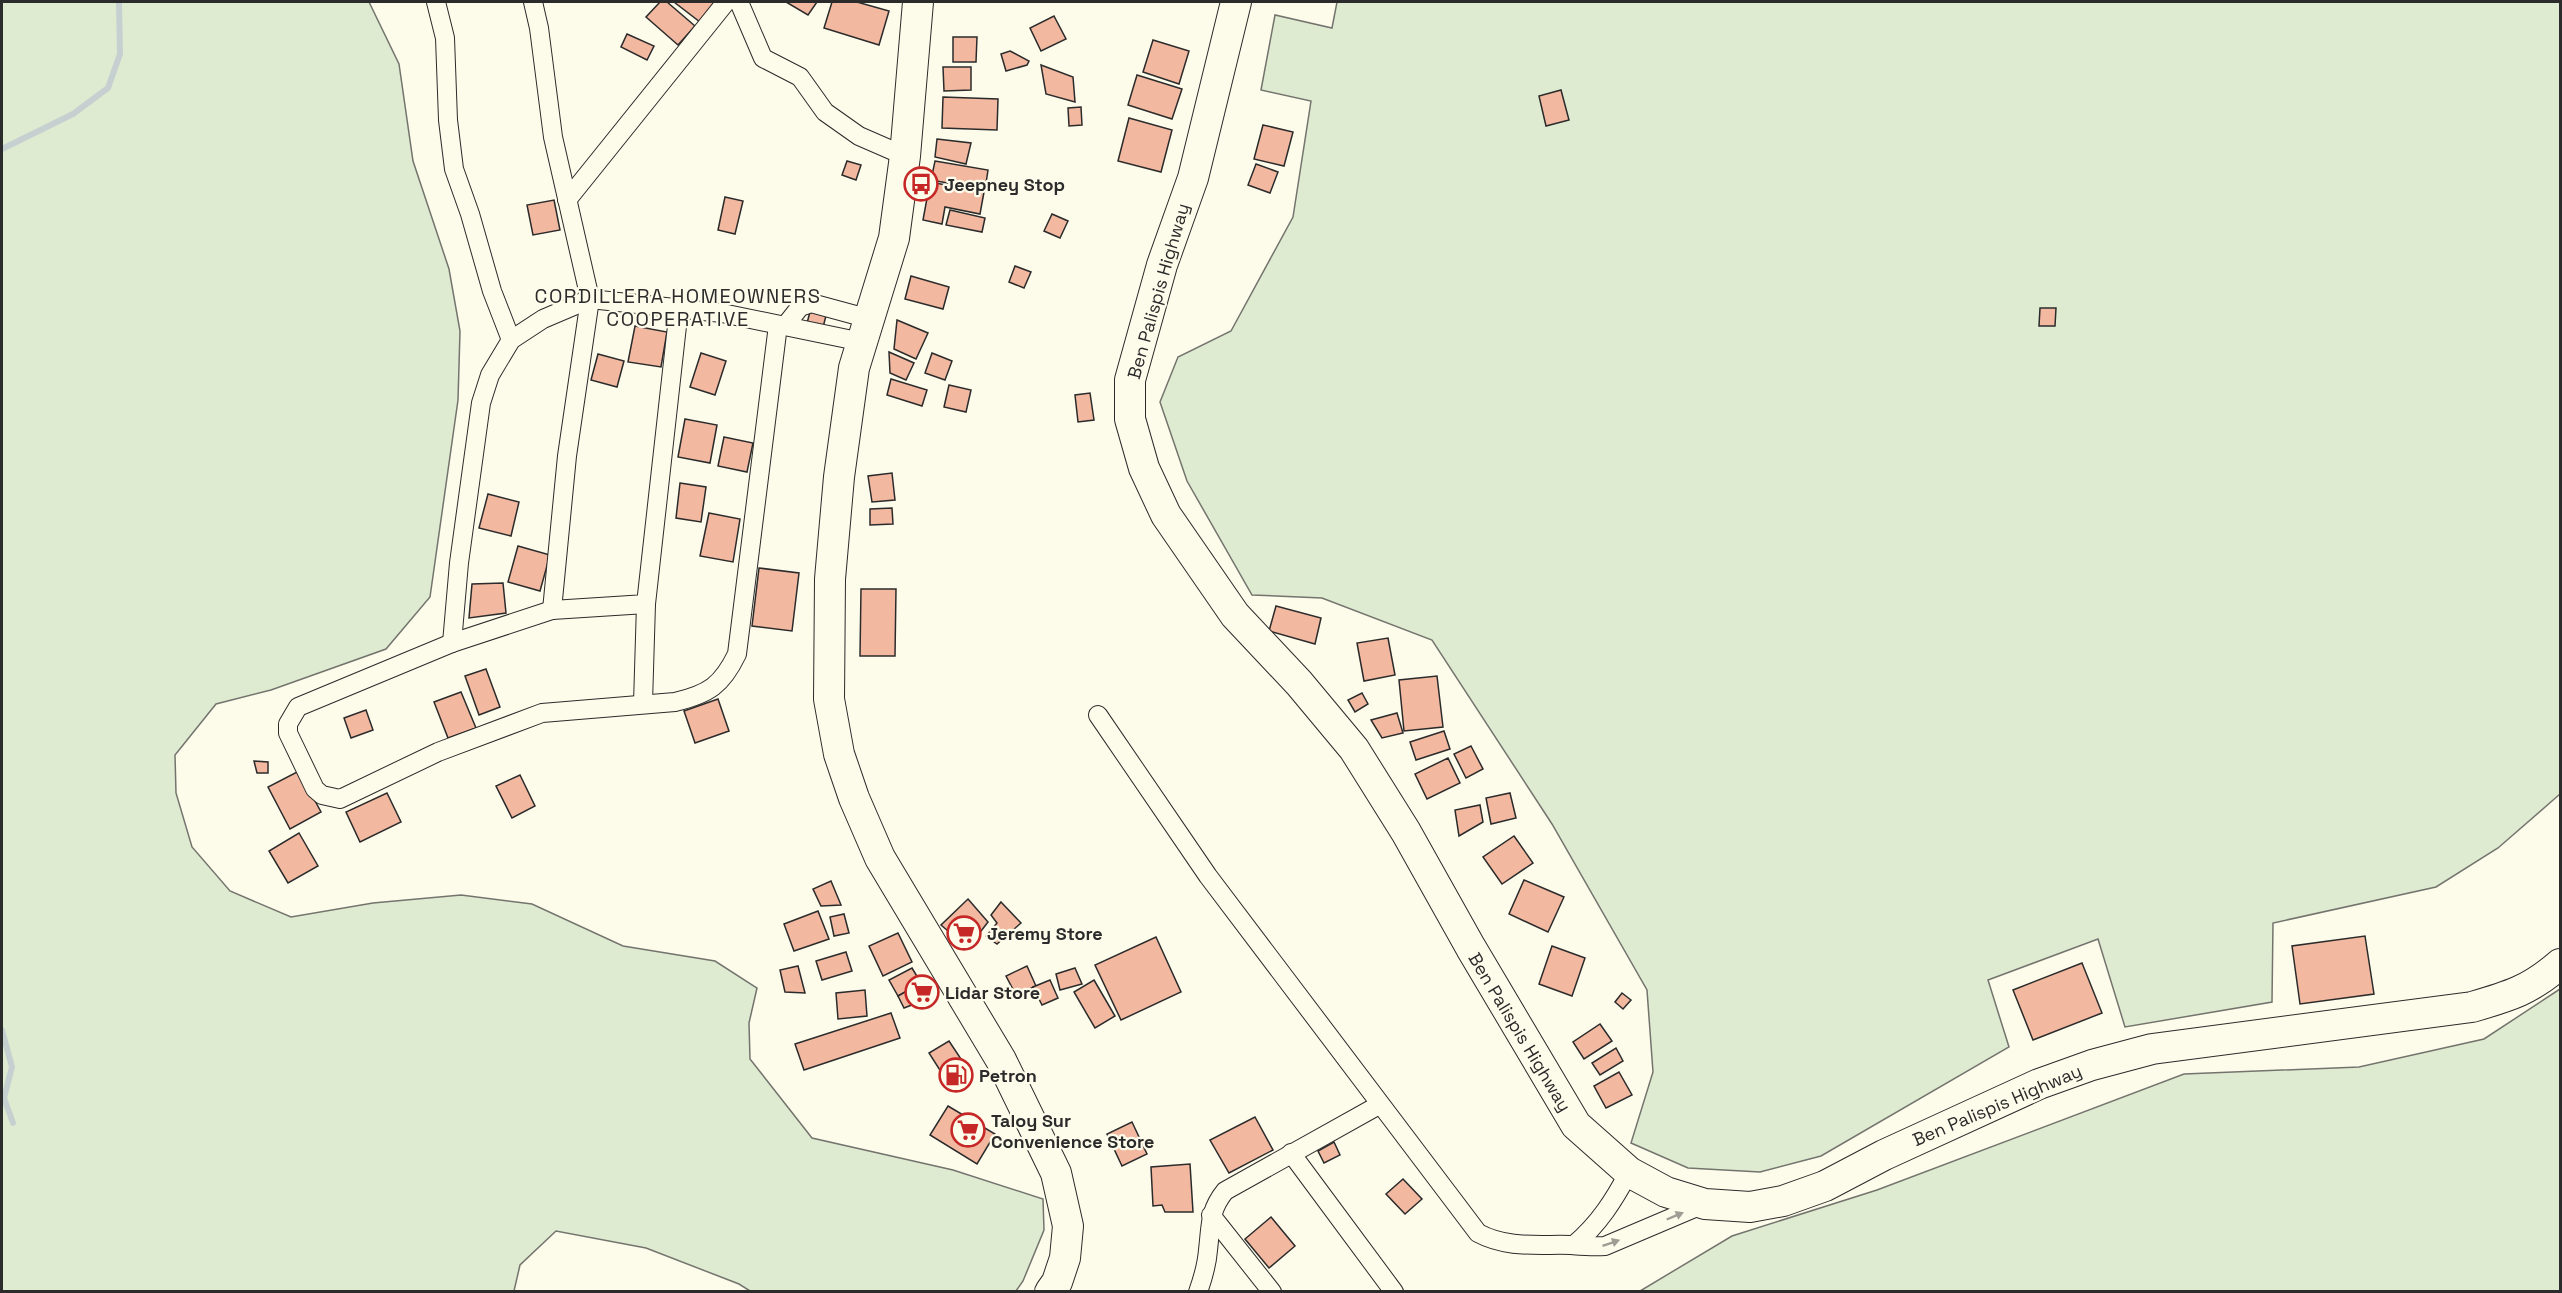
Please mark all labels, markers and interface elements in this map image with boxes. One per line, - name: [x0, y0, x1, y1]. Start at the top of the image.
- bus stop icon: Jeepney Stop: [903, 166, 939, 202]
- place label: Jeepney Stop: [944, 173, 1065, 196]
- street label: Ben Palispis Highway: [1122, 200, 1194, 382]
- district label: CORDILLERA HOMEOWNERS COOPERATIVE: [535, 283, 821, 332]
- supermarket icon: Jeremy Store: [946, 915, 982, 951]
- place label: Jeremy Store: [987, 922, 1103, 945]
- street label: Ben Palispis Highway: [1463, 948, 1577, 1116]
- supermarket icon: Lidar Store: [904, 974, 940, 1010]
- place label: Lidar Store: [945, 981, 1040, 1004]
- fuel station icon: Petron: [938, 1057, 974, 1093]
- street label: Ben Palispis Highway: [1909, 1059, 2085, 1151]
- place label: Petron: [979, 1064, 1037, 1087]
- place label: Taloy Sur Convenience Store: [991, 1109, 1154, 1153]
- supermarket icon: Taloy Sur Convenience Store: [950, 1112, 986, 1148]
- one-way arrow: [1667, 1212, 1684, 1221]
- one-way arrow: [1602, 1237, 1620, 1247]

